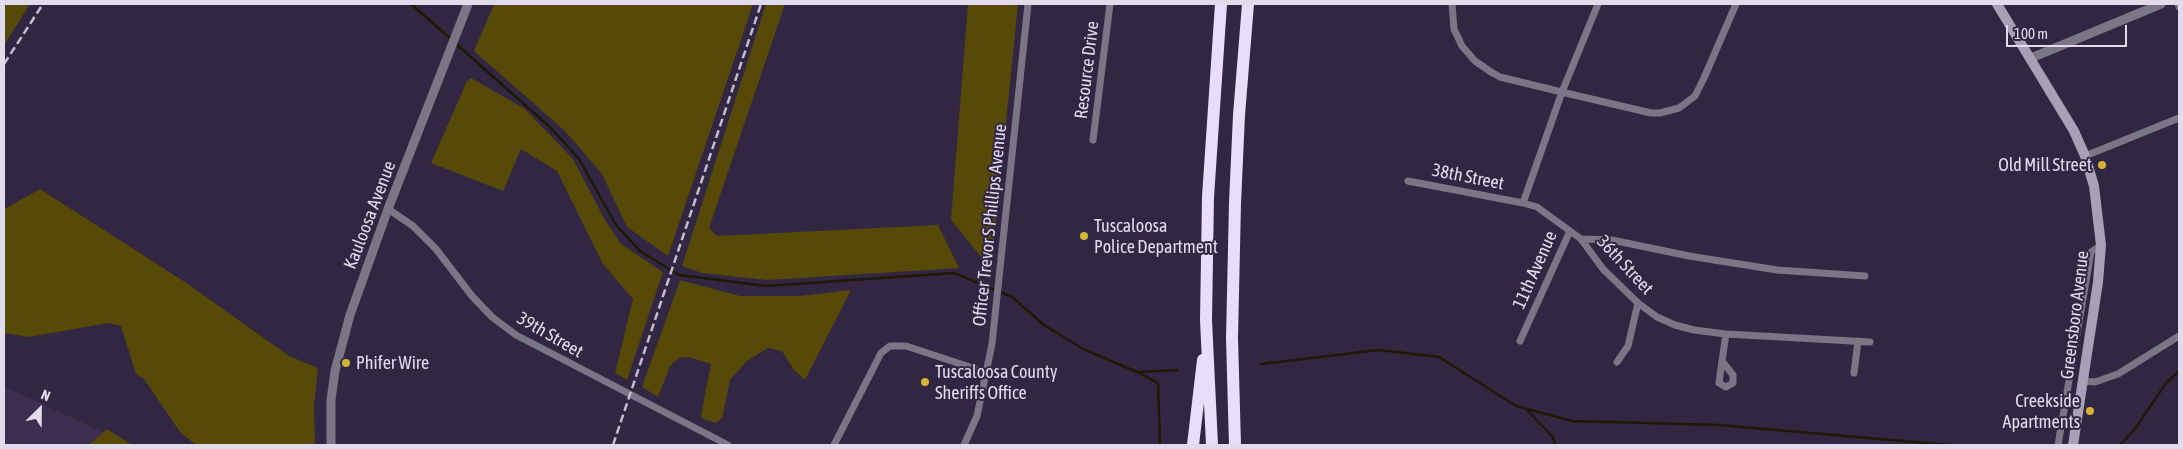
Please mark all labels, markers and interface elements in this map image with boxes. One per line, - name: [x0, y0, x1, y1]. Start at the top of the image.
- scale bar: [2008, 15, 2129, 47]
- street label: Resource Drive: [1070, 20, 1104, 120]
- text: 100 m: [2014, 25, 2048, 42]
- street label: Officer Trevor S Phillips Avenue: [969, 123, 1011, 327]
- place label: Old Mill Street: [1998, 154, 2092, 176]
- street label: Kauloosa Avenue: [339, 158, 401, 272]
- street label: 38th Street: [1430, 159, 1506, 195]
- marker: Old Mill Street: [2096, 159, 2108, 171]
- place label: Tuscaloosa Police Department: [1094, 215, 1218, 258]
- street label: 11th Avenue: [1508, 228, 1562, 312]
- marker: Tuscaloosa Police Department: [1078, 230, 1090, 242]
- street label: 36th Street: [1592, 231, 1658, 299]
- street label: Greensboro Avenue: [2056, 250, 2094, 380]
- street label: 39th Street: [513, 307, 587, 363]
- place label: Phifer Wire: [356, 352, 429, 374]
- marker: Phifer Wire: [340, 357, 352, 369]
- place label: Tuscaloosa County Sheriffs Office: [935, 361, 1057, 404]
- marker: Tuscaloosa County Sheriffs Office: [919, 376, 931, 388]
- north arrow: [15, 384, 65, 434]
- text: N: [39, 386, 53, 404]
- place label: Creekside Apartments: [2003, 390, 2080, 432]
- marker: Creekside Apartments: [2084, 405, 2096, 417]

